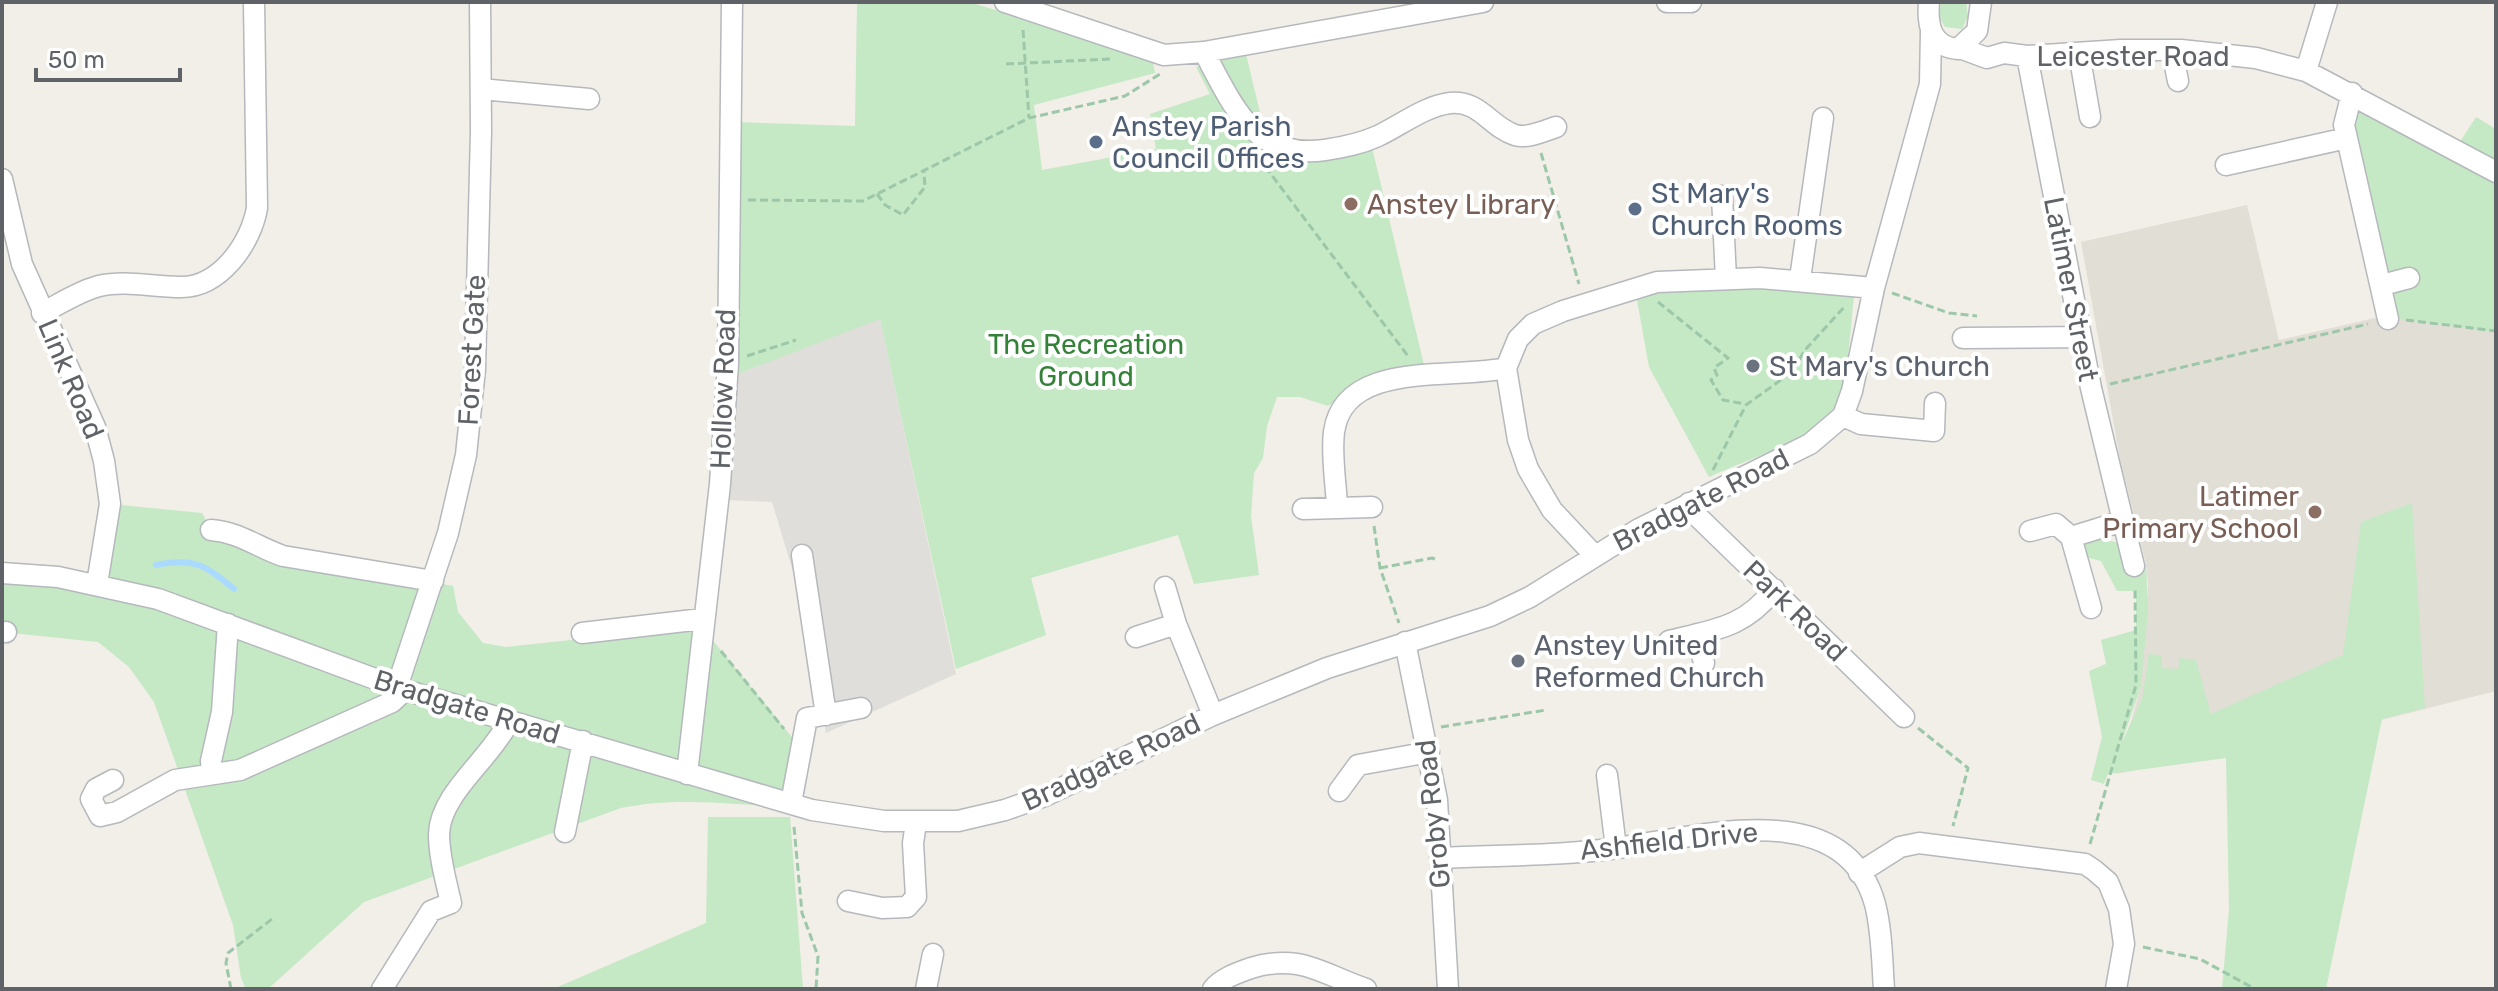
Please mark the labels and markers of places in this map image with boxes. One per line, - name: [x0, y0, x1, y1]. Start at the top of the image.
- place label: Anstey Parish Council Offices: [1112, 110, 1305, 175]
- marker: Anstey Parish Council Offices: [1087, 133, 1105, 151]
- place label: St Mary's Church Rooms: [1651, 177, 1843, 242]
- place label: Anstey Library: [1367, 188, 1556, 221]
- marker: Anstey Library: [1342, 195, 1360, 213]
- marker: St Mary's Church Rooms: [1626, 200, 1644, 218]
- place label: St Mary's Church: [1769, 350, 1990, 383]
- marker: St Mary's Church: [1744, 357, 1762, 375]
- place label: Latimer Primary School: [2102, 480, 2299, 545]
- marker: Latimer Primary School: [2306, 503, 2324, 521]
- place label: Anstey United Reformed Church: [1534, 629, 1764, 694]
- marker: Anstey United Reformed Church: [1509, 652, 1527, 670]

